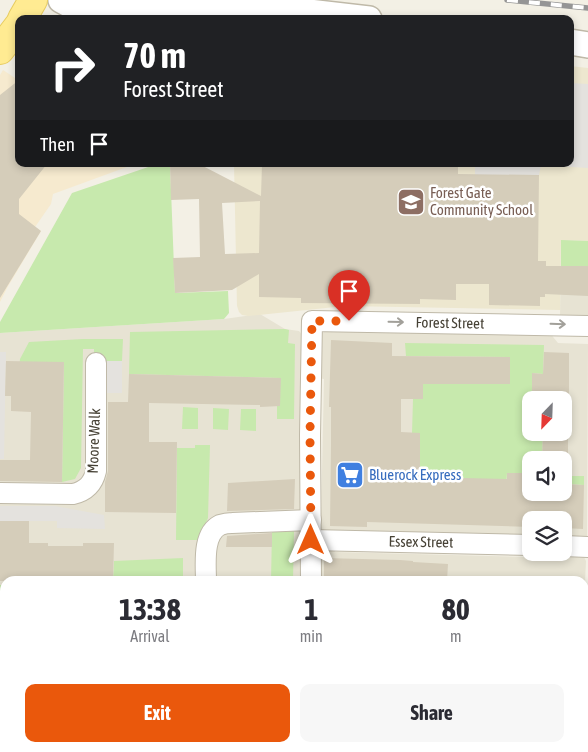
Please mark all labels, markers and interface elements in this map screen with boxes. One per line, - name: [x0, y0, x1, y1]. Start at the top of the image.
- icon: right: [40, 35, 105, 100]
- text: 70 m: [123, 35, 186, 75]
- text: Forest Street: [123, 76, 224, 102]
- icon: arrive: [85, 130, 113, 158]
- text: Then: [40, 133, 75, 155]
- place label: Forest Gate Community School: [430, 184, 533, 218]
- school or university icon: Forest Gate Community School: [396, 187, 426, 217]
- pin: [328, 270, 370, 321]
- icon: arrive: [335, 277, 363, 305]
- street label: Forest Street: [416, 313, 484, 332]
- one-way arrow: [387, 317, 403, 327]
- one-way arrow: [550, 320, 566, 329]
- north arrow: [522, 391, 572, 441]
- map controls: [522, 391, 572, 561]
- street label: Moore Walk: [84, 408, 103, 474]
- button: sound: [522, 451, 572, 501]
- supermarket icon: Bluerock Express: [335, 460, 365, 490]
- place label: Bluerock Express: [369, 466, 461, 483]
- button: layers: [522, 511, 572, 561]
- position arrow: [284, 513, 336, 565]
- street label: Essex Street: [389, 532, 453, 551]
- text: 13:38: [119, 592, 181, 626]
- text: 1: [304, 592, 318, 626]
- text: 80: [442, 592, 470, 626]
- text: Arrival: [130, 627, 169, 645]
- text: min: [300, 627, 323, 645]
- text: m: [450, 627, 462, 645]
- button: Exit: [25, 684, 290, 742]
- button: Share: [300, 684, 564, 742]

